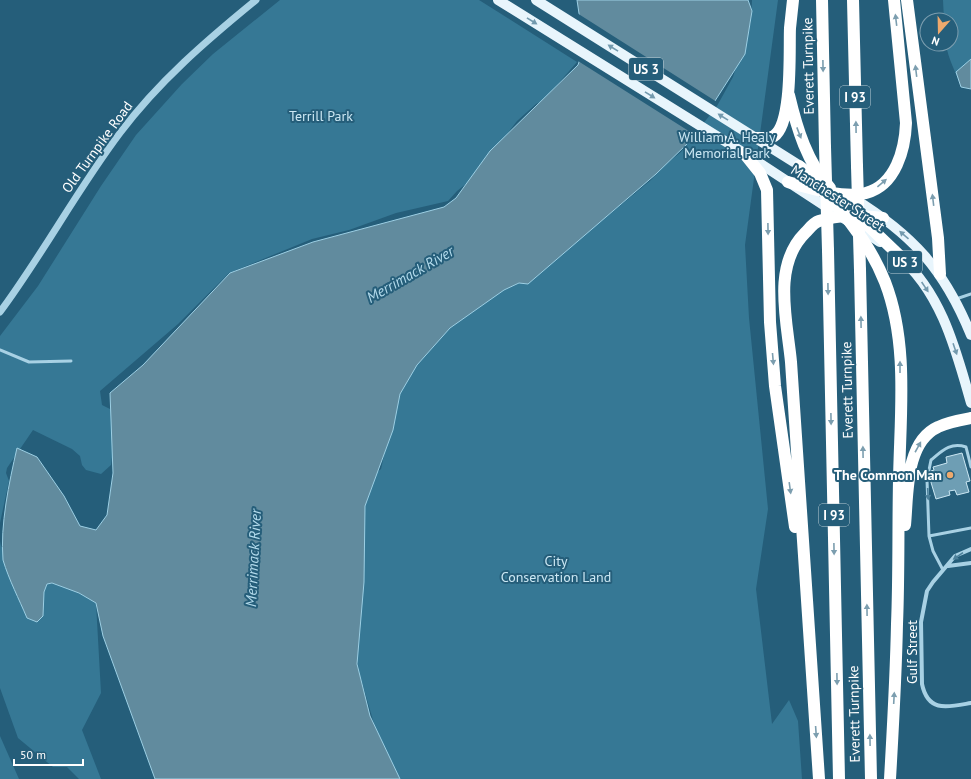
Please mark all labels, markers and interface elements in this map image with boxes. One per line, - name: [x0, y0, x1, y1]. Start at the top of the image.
- north arrow: [919, 12, 959, 52]
- one-way arrow: [893, 14, 899, 26]
- one-way arrow: [527, 17, 537, 25]
- street label: Everett Turnpike: [798, 17, 818, 115]
- text: N: [930, 34, 941, 49]
- one-way arrow: [608, 44, 618, 52]
- road number: US 3: [629, 58, 663, 80]
- one-way arrow: [820, 60, 827, 72]
- one-way arrow: [913, 65, 919, 77]
- road number: I 93: [840, 86, 870, 108]
- one-way arrow: [645, 91, 656, 99]
- street label: Old Turnpike Road: [58, 98, 136, 196]
- park label: Terrill Park: [289, 107, 353, 125]
- one-way arrow: [718, 113, 728, 121]
- one-way arrow: [853, 120, 859, 133]
- one-way arrow: [797, 127, 803, 139]
- park label: William A. Healy Memorial Park: [678, 128, 776, 162]
- street label: Manchester Street: [788, 161, 889, 235]
- one-way arrow: [877, 178, 888, 187]
- one-way arrow: [930, 194, 936, 206]
- one-way arrow: [765, 223, 771, 236]
- one-way arrow: [899, 230, 910, 239]
- water label: Merrimack River: [363, 241, 458, 307]
- road number: US 3: [888, 251, 922, 273]
- one-way arrow: [921, 281, 928, 293]
- one-way arrow: [825, 283, 832, 295]
- one-way arrow: [857, 316, 864, 328]
- street label: Everett Turnpike: [837, 341, 857, 439]
- one-way arrow: [952, 344, 958, 356]
- one-way arrow: [770, 353, 776, 365]
- one-way arrow: [897, 360, 903, 373]
- one-way arrow: [828, 413, 835, 425]
- one-way arrow: [915, 441, 922, 452]
- one-way arrow: [860, 445, 866, 458]
- place label: The Common Man: [834, 466, 942, 484]
- marker: The Common Man: [945, 470, 955, 480]
- one-way arrow: [787, 482, 793, 494]
- one-way arrow: [925, 488, 931, 501]
- road number: I 93: [819, 504, 849, 526]
- water label: Merrimack River: [241, 508, 265, 607]
- one-way arrow: [831, 543, 837, 556]
- park label: City Conservation Land: [501, 552, 611, 586]
- one-way arrow: [953, 552, 963, 560]
- one-way arrow: [863, 604, 870, 616]
- street label: Gulf Street: [903, 620, 921, 684]
- street label: Everett Turnpike: [844, 665, 864, 763]
- one-way arrow: [834, 673, 840, 686]
- one-way arrow: [891, 691, 897, 704]
- one-way arrow: [812, 726, 819, 738]
- one-way arrow: [867, 733, 873, 746]
- scale bar: [14, 741, 83, 767]
- text: 50 m: [20, 747, 46, 762]

